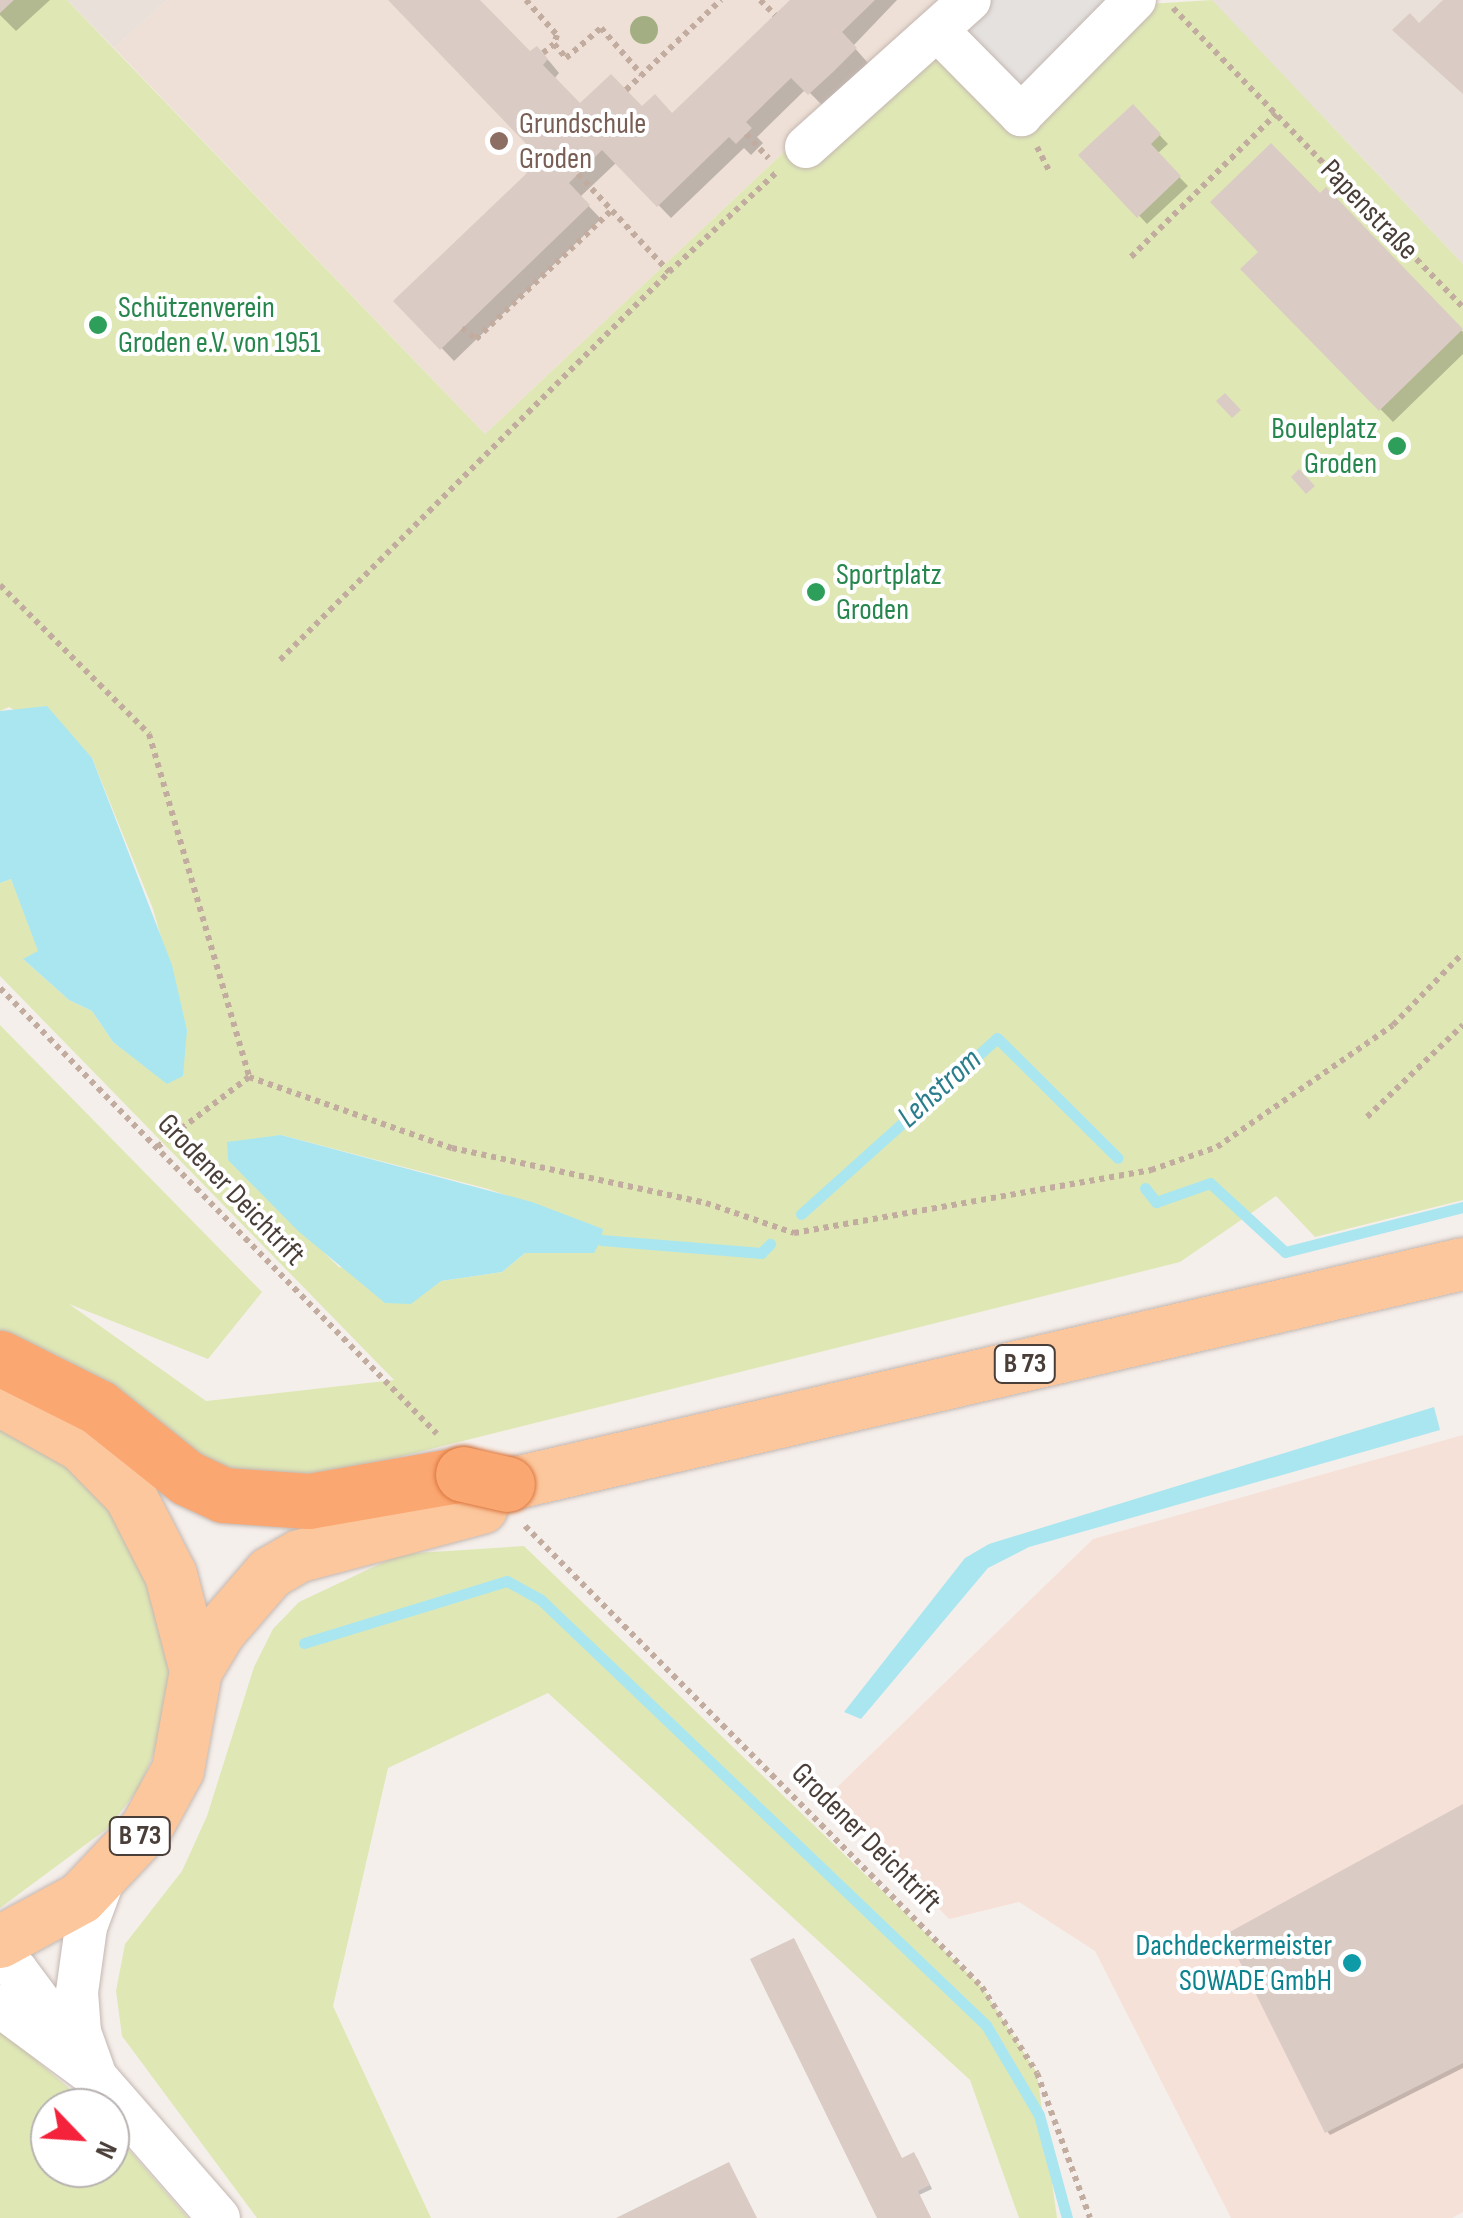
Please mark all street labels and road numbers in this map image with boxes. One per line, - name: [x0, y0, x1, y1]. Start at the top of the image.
- street label: Papenstraße: [1312, 152, 1426, 268]
- street label: Grodener Deichtrift: [150, 1107, 312, 1273]
- road number: B 73: [992, 1341, 1058, 1387]
- street label: Grodener Deichtrift: [784, 1756, 948, 1920]
- road number: B 73: [108, 1813, 172, 1859]

